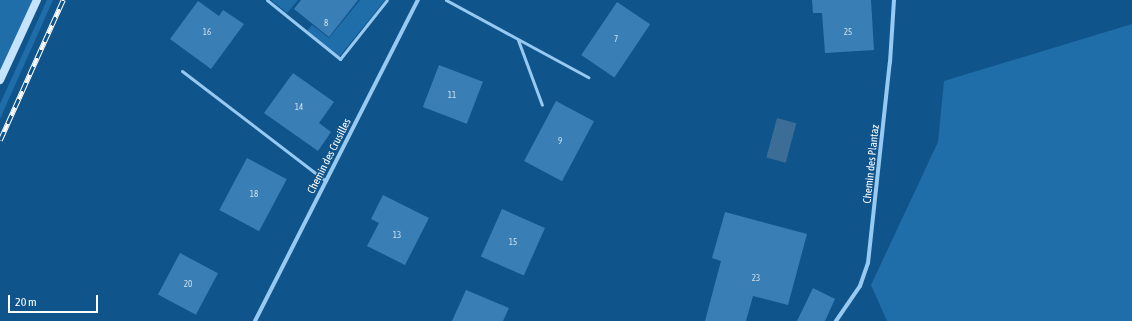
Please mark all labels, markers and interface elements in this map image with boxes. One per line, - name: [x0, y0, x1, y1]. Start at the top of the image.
- house number: 8: [324, 18, 328, 28]
- house number: 16: [203, 27, 211, 37]
- house number: 25: [844, 27, 852, 37]
- house number: 7: [614, 34, 618, 44]
- house number: 11: [448, 90, 456, 100]
- house number: 14: [295, 102, 303, 112]
- street label: Chemin des Crusilles: [304, 116, 354, 196]
- street label: Chemin des Plantaz: [860, 124, 882, 204]
- house number: 9: [558, 136, 562, 146]
- house number: 18: [250, 189, 258, 199]
- house number: 13: [393, 230, 401, 240]
- house number: 15: [509, 237, 517, 247]
- house number: 23: [752, 273, 760, 283]
- house number: 20: [184, 279, 192, 289]
- scale bar: [10, 287, 100, 313]
- text: 20 m: [15, 295, 37, 309]

